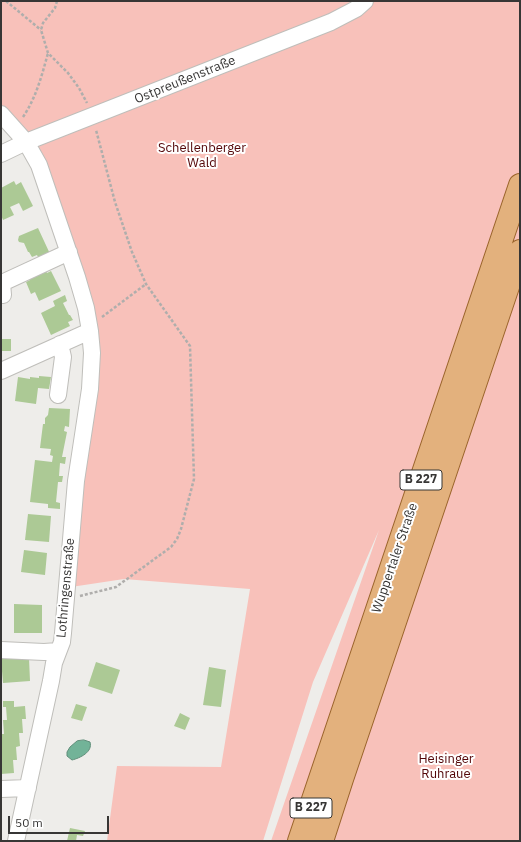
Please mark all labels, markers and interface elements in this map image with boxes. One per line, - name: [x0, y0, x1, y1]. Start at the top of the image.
- street label: Ostpreußenstraße: [132, 53, 238, 107]
- park label: Schellenberger Wald: [158, 140, 246, 171]
- road number: B 227: [400, 470, 442, 490]
- street label: Wuppertaler Straße: [369, 501, 421, 615]
- street label: Lothringenstraße: [54, 537, 78, 639]
- park label: Heisinger Ruhraue: [418, 751, 474, 782]
- road number: B 227: [290, 798, 332, 818]
- scale bar: [10, 808, 111, 834]
- text: 50 m: [15, 815, 43, 830]

